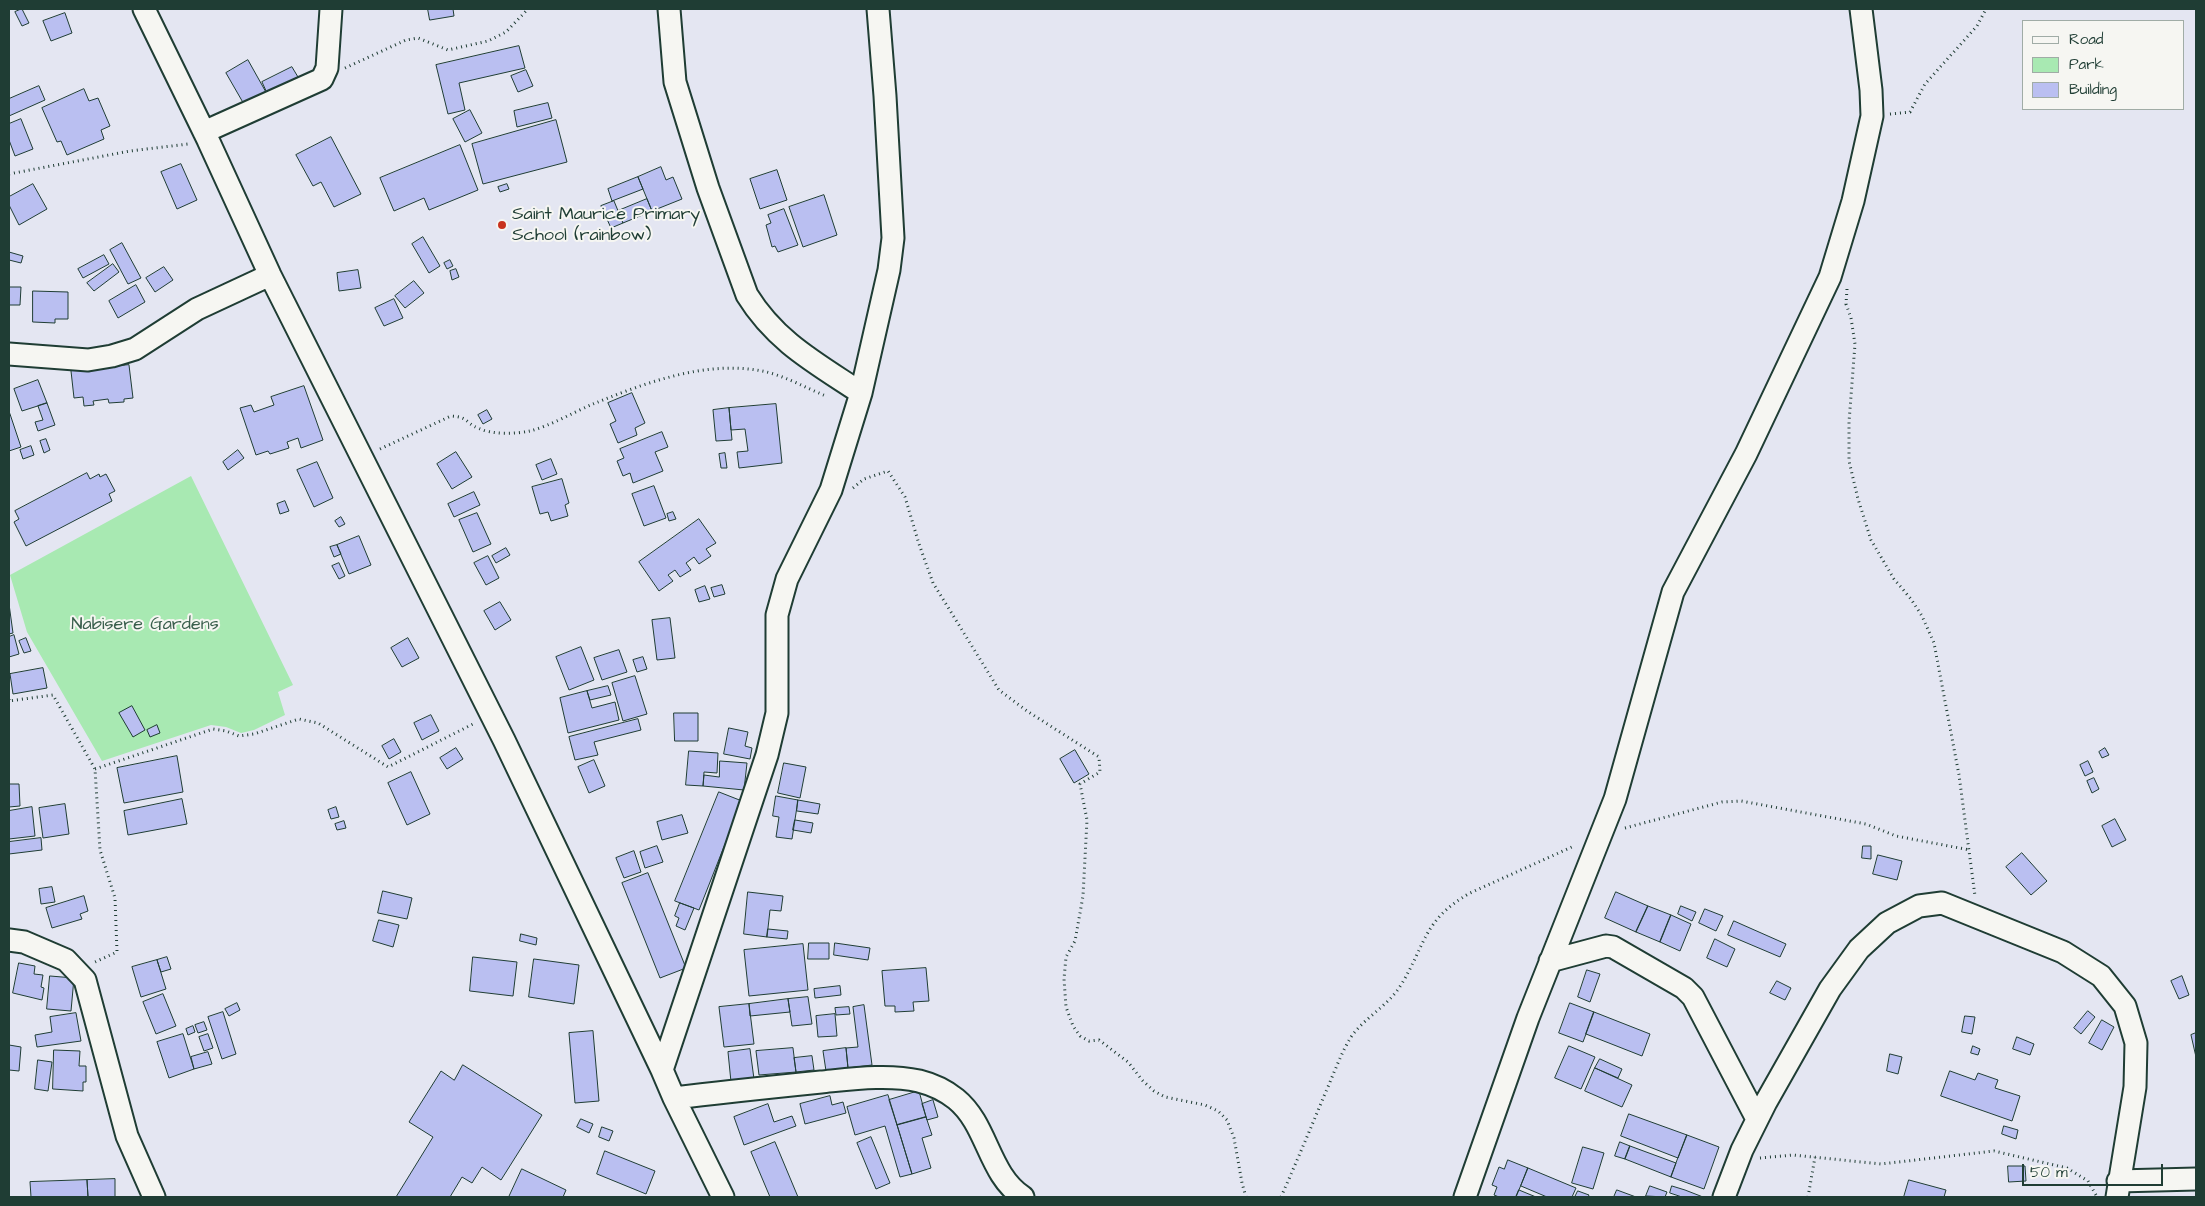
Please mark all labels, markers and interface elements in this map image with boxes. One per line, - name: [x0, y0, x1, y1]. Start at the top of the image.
- legend: [2022, 20, 2185, 110]
- text: Road: [2069, 29, 2103, 50]
- text: Park: [2069, 54, 2104, 75]
- text: Building: [2069, 79, 2117, 100]
- place label: Saint Maurice Primary School (rainbow): [512, 204, 700, 246]
- marker: Saint Maurice Primary School (rainbow): [496, 219, 508, 231]
- park label: Nabisere Gardens: [71, 614, 219, 636]
- scale bar: [2025, 1154, 2166, 1186]
- text: 50 m: [2030, 1162, 2068, 1183]

